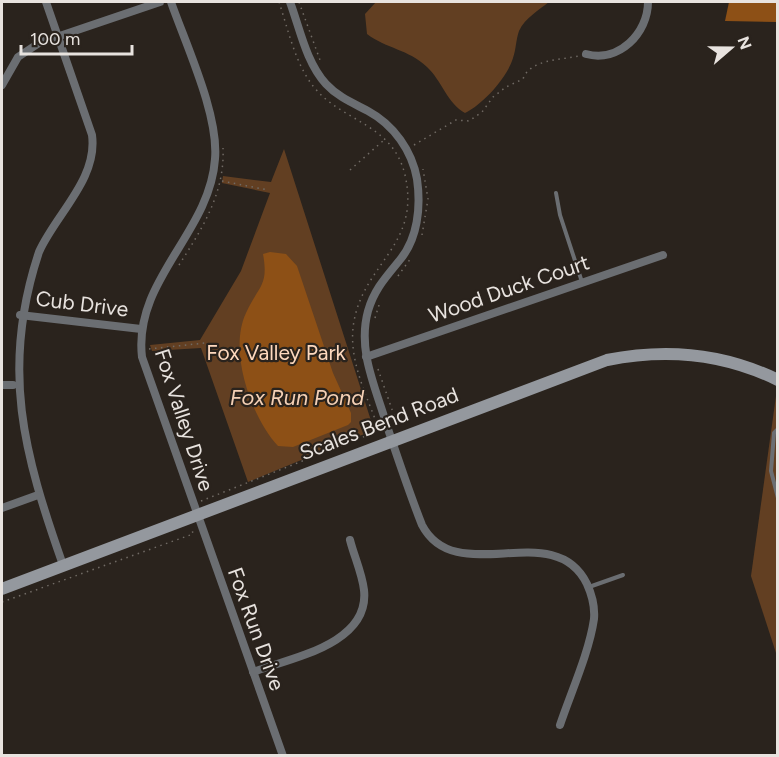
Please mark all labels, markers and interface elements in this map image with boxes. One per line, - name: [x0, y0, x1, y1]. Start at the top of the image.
- scale bar: [21, 18, 132, 56]
- north arrow: [701, 18, 761, 78]
- text: 100 m: [30, 28, 80, 50]
- text: N: [734, 34, 756, 52]
- street label: Wood Duck Court: [425, 249, 592, 328]
- street label: Cub Drive: [34, 285, 130, 322]
- park label: Fox Valley Park: [206, 340, 347, 365]
- street label: Fox Valley Drive: [150, 346, 219, 494]
- street label: Scales Bend Road: [296, 382, 462, 465]
- water label: Fox Run Pond: [230, 384, 365, 411]
- street label: Fox Run Drive: [223, 564, 290, 694]

